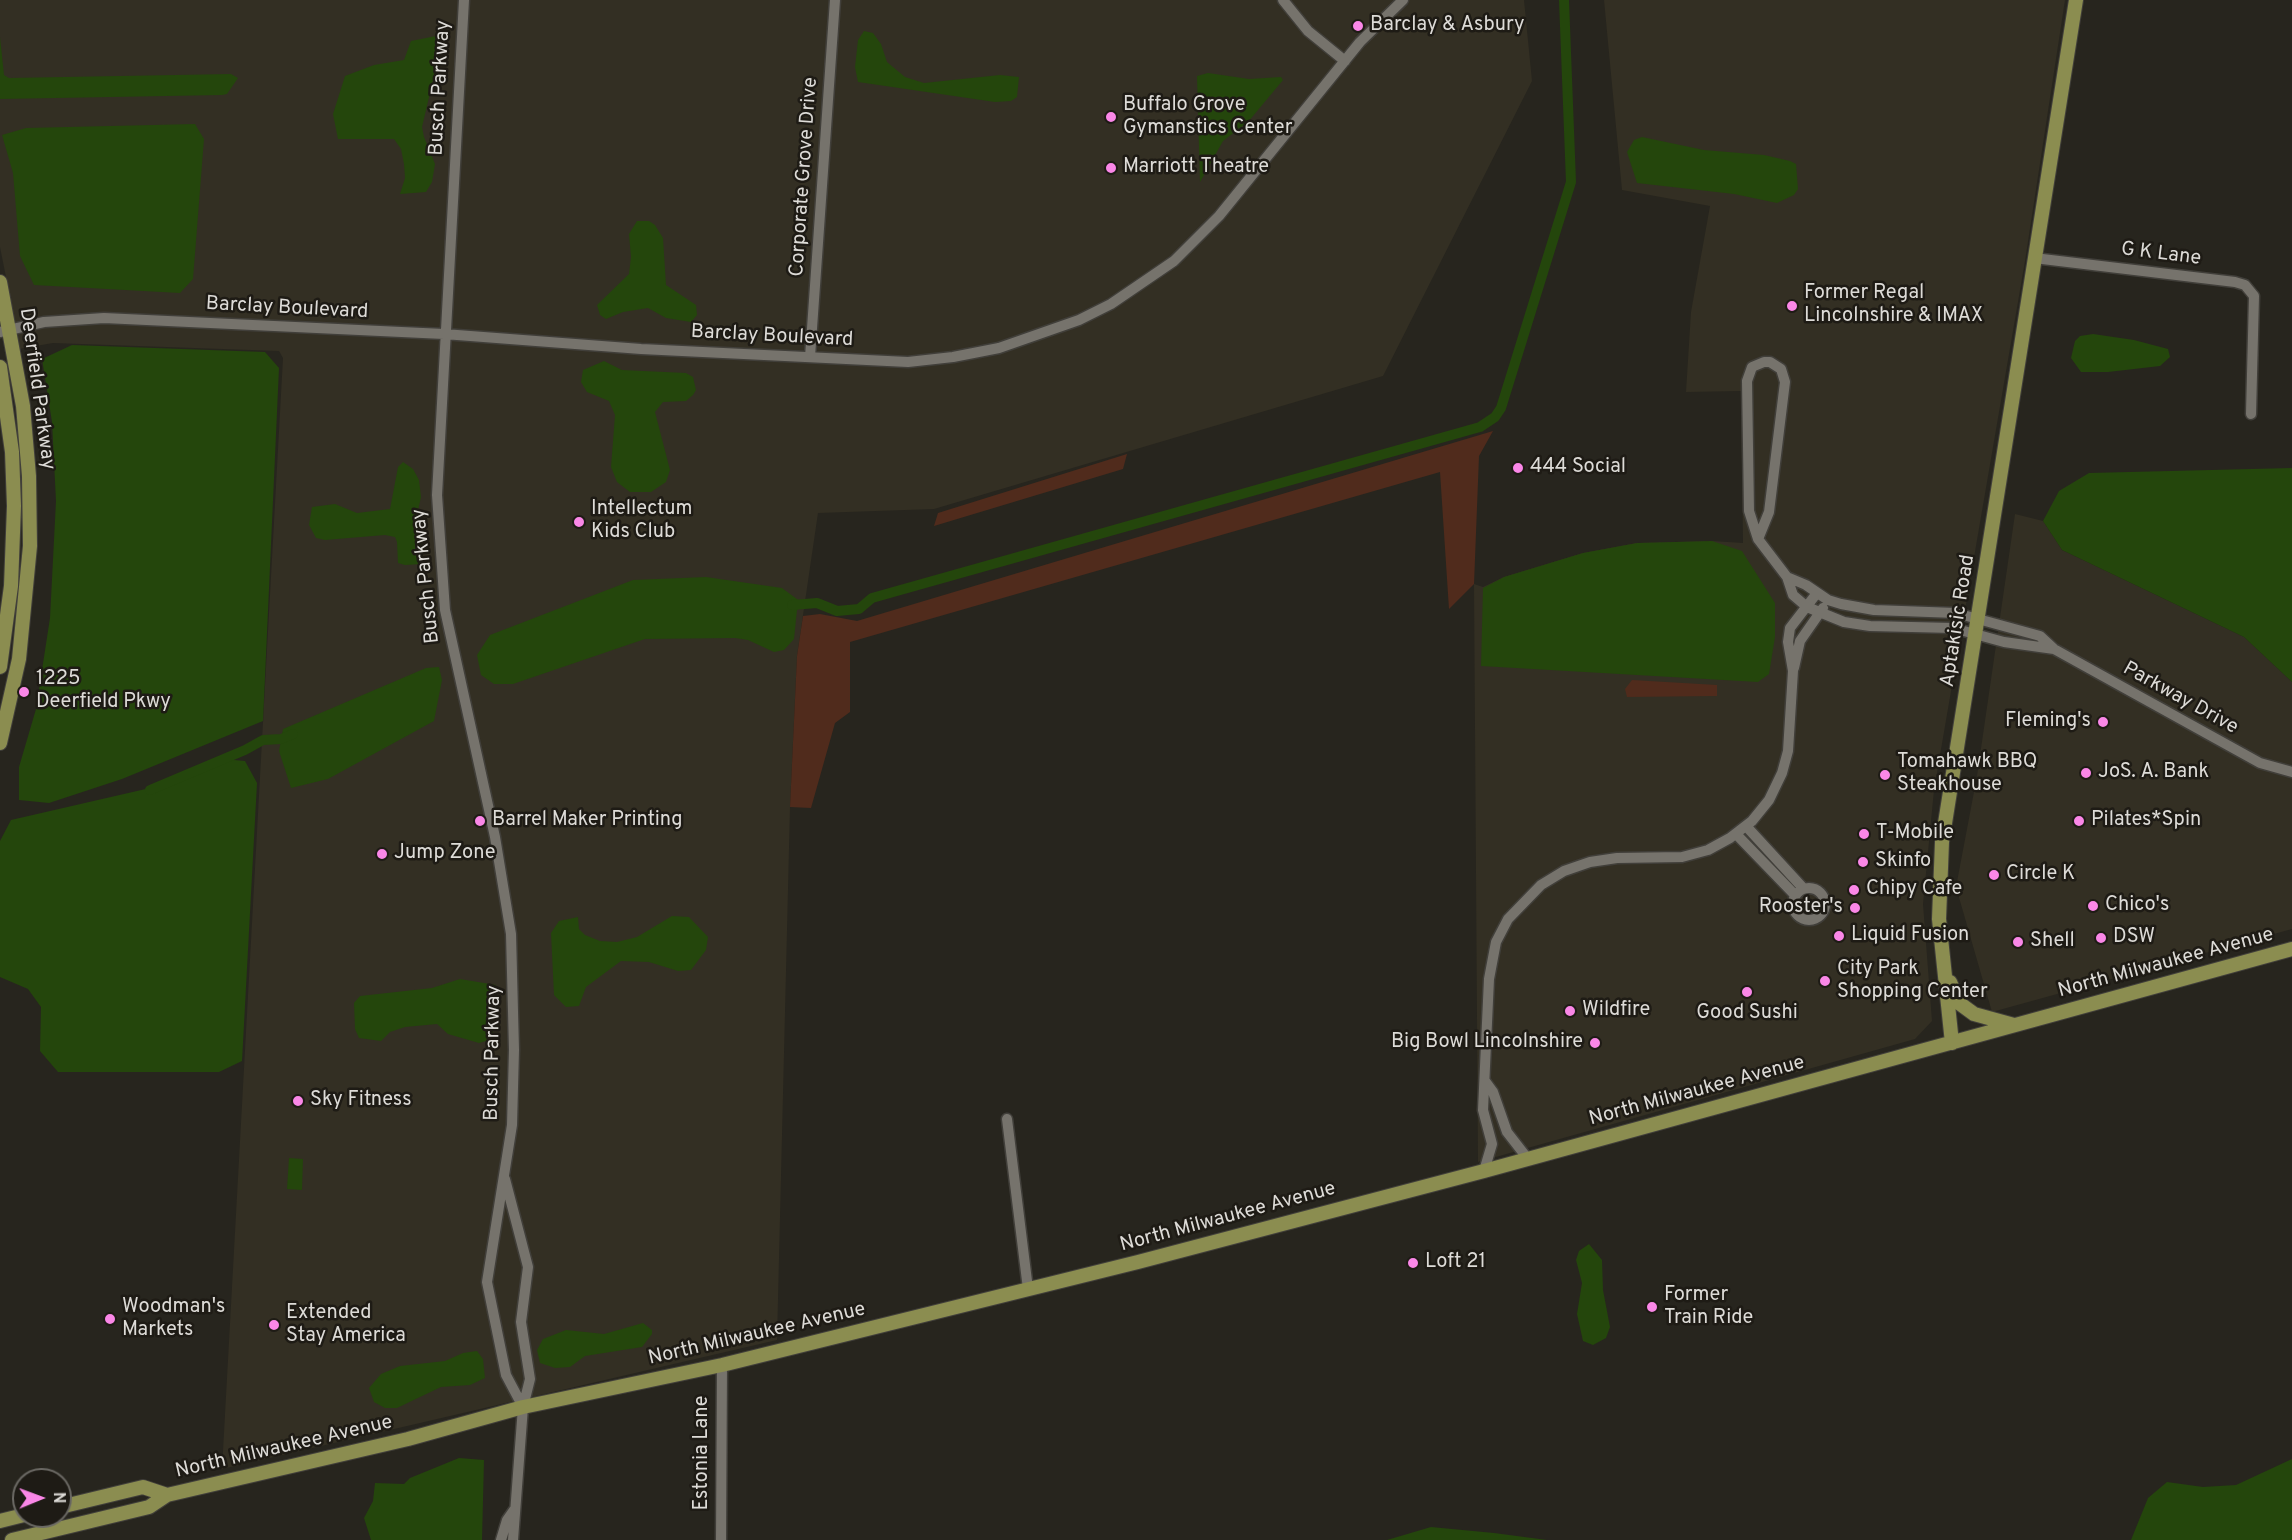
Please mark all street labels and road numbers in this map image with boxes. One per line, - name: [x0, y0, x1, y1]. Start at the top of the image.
- street label: Busch Parkway: [425, 20, 457, 156]
- street label: Corporate Grove Drive: [786, 76, 824, 278]
- street label: G K Lane: [2120, 238, 2202, 272]
- street label: Barclay Boulevard: [205, 293, 369, 325]
- street label: Deerfield Parkway: [13, 306, 59, 472]
- street label: Barclay Boulevard: [690, 321, 854, 353]
- street label: Busch Parkway: [408, 507, 446, 645]
- street label: Aptakisic Road: [1937, 553, 1981, 689]
- street label: Parkway Drive: [2118, 657, 2242, 741]
- street label: North Milwaukee Avenue: [2056, 924, 2276, 1004]
- street label: Busch Parkway: [481, 985, 507, 1121]
- street label: North Milwaukee Avenue: [1587, 1052, 1807, 1132]
- street label: North Milwaukee Avenue: [1118, 1178, 1338, 1258]
- street label: North Milwaukee Avenue: [646, 1298, 868, 1372]
- street label: Estonia Lane: [691, 1395, 715, 1511]
- street label: North Milwaukee Avenue: [173, 1411, 395, 1485]

